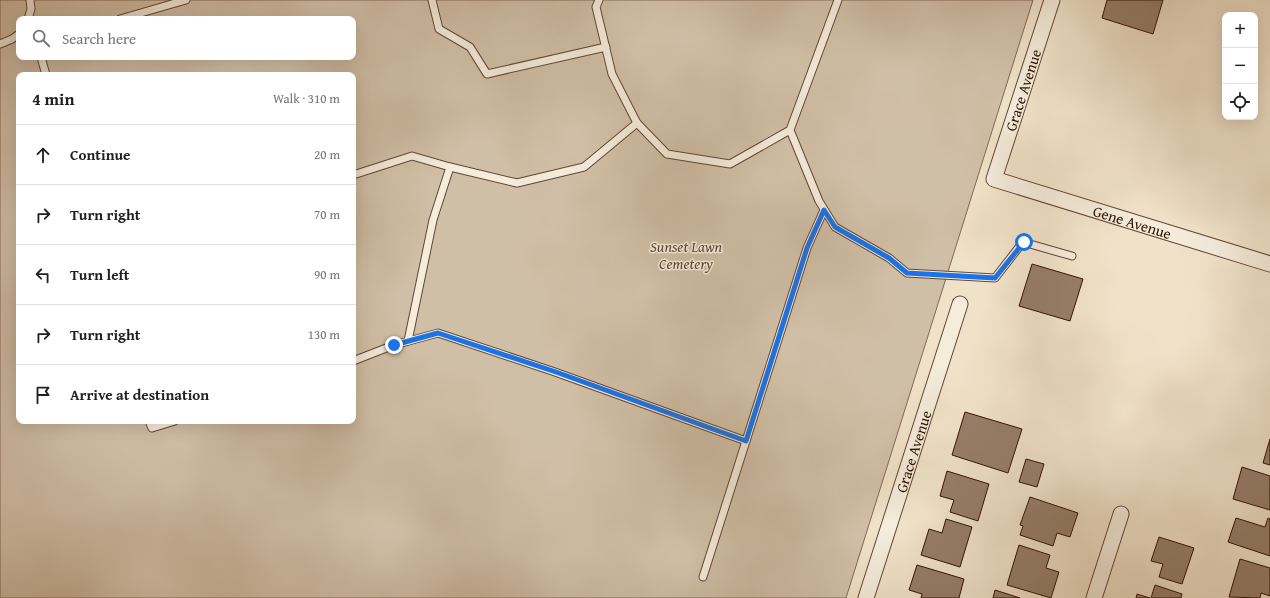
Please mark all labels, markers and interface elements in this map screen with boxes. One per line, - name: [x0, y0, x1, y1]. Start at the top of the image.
- map controls: [1222, 12, 1258, 120]
- button: +: [1222, 12, 1258, 48]
- search box: [16, 16, 356, 60]
- icon: search: [30, 27, 52, 49]
- text: Search here: [62, 28, 136, 49]
- street label: Grace Avenue: [1000, 46, 1046, 134]
- button: −: [1222, 48, 1258, 84]
- button: locate: [1222, 84, 1258, 120]
- text: 4 min: [32, 86, 74, 111]
- text: Walk · 310 m: [273, 89, 340, 108]
- icon: ahead: [32, 144, 54, 166]
- text: Continue: [70, 144, 131, 165]
- text: 20 m: [314, 145, 340, 164]
- street label: Gene Avenue: [1091, 200, 1174, 244]
- icon: right: [32, 204, 54, 226]
- text: Turn right: [70, 204, 141, 225]
- text: 70 m: [314, 205, 340, 224]
- route start: [1015, 233, 1033, 251]
- park label: Sunset Lawn Cemetery: [650, 236, 722, 274]
- icon: left: [32, 264, 54, 286]
- text: Turn left: [70, 264, 129, 285]
- text: 90 m: [314, 265, 340, 284]
- icon: right: [32, 324, 54, 346]
- text: Turn right: [70, 324, 141, 345]
- text: 130 m: [308, 325, 340, 344]
- route end: [385, 336, 403, 354]
- icon: arrive: [32, 384, 54, 406]
- text: Arrive at destination: [70, 384, 209, 405]
- street label: Grace Avenue: [890, 408, 936, 495]

